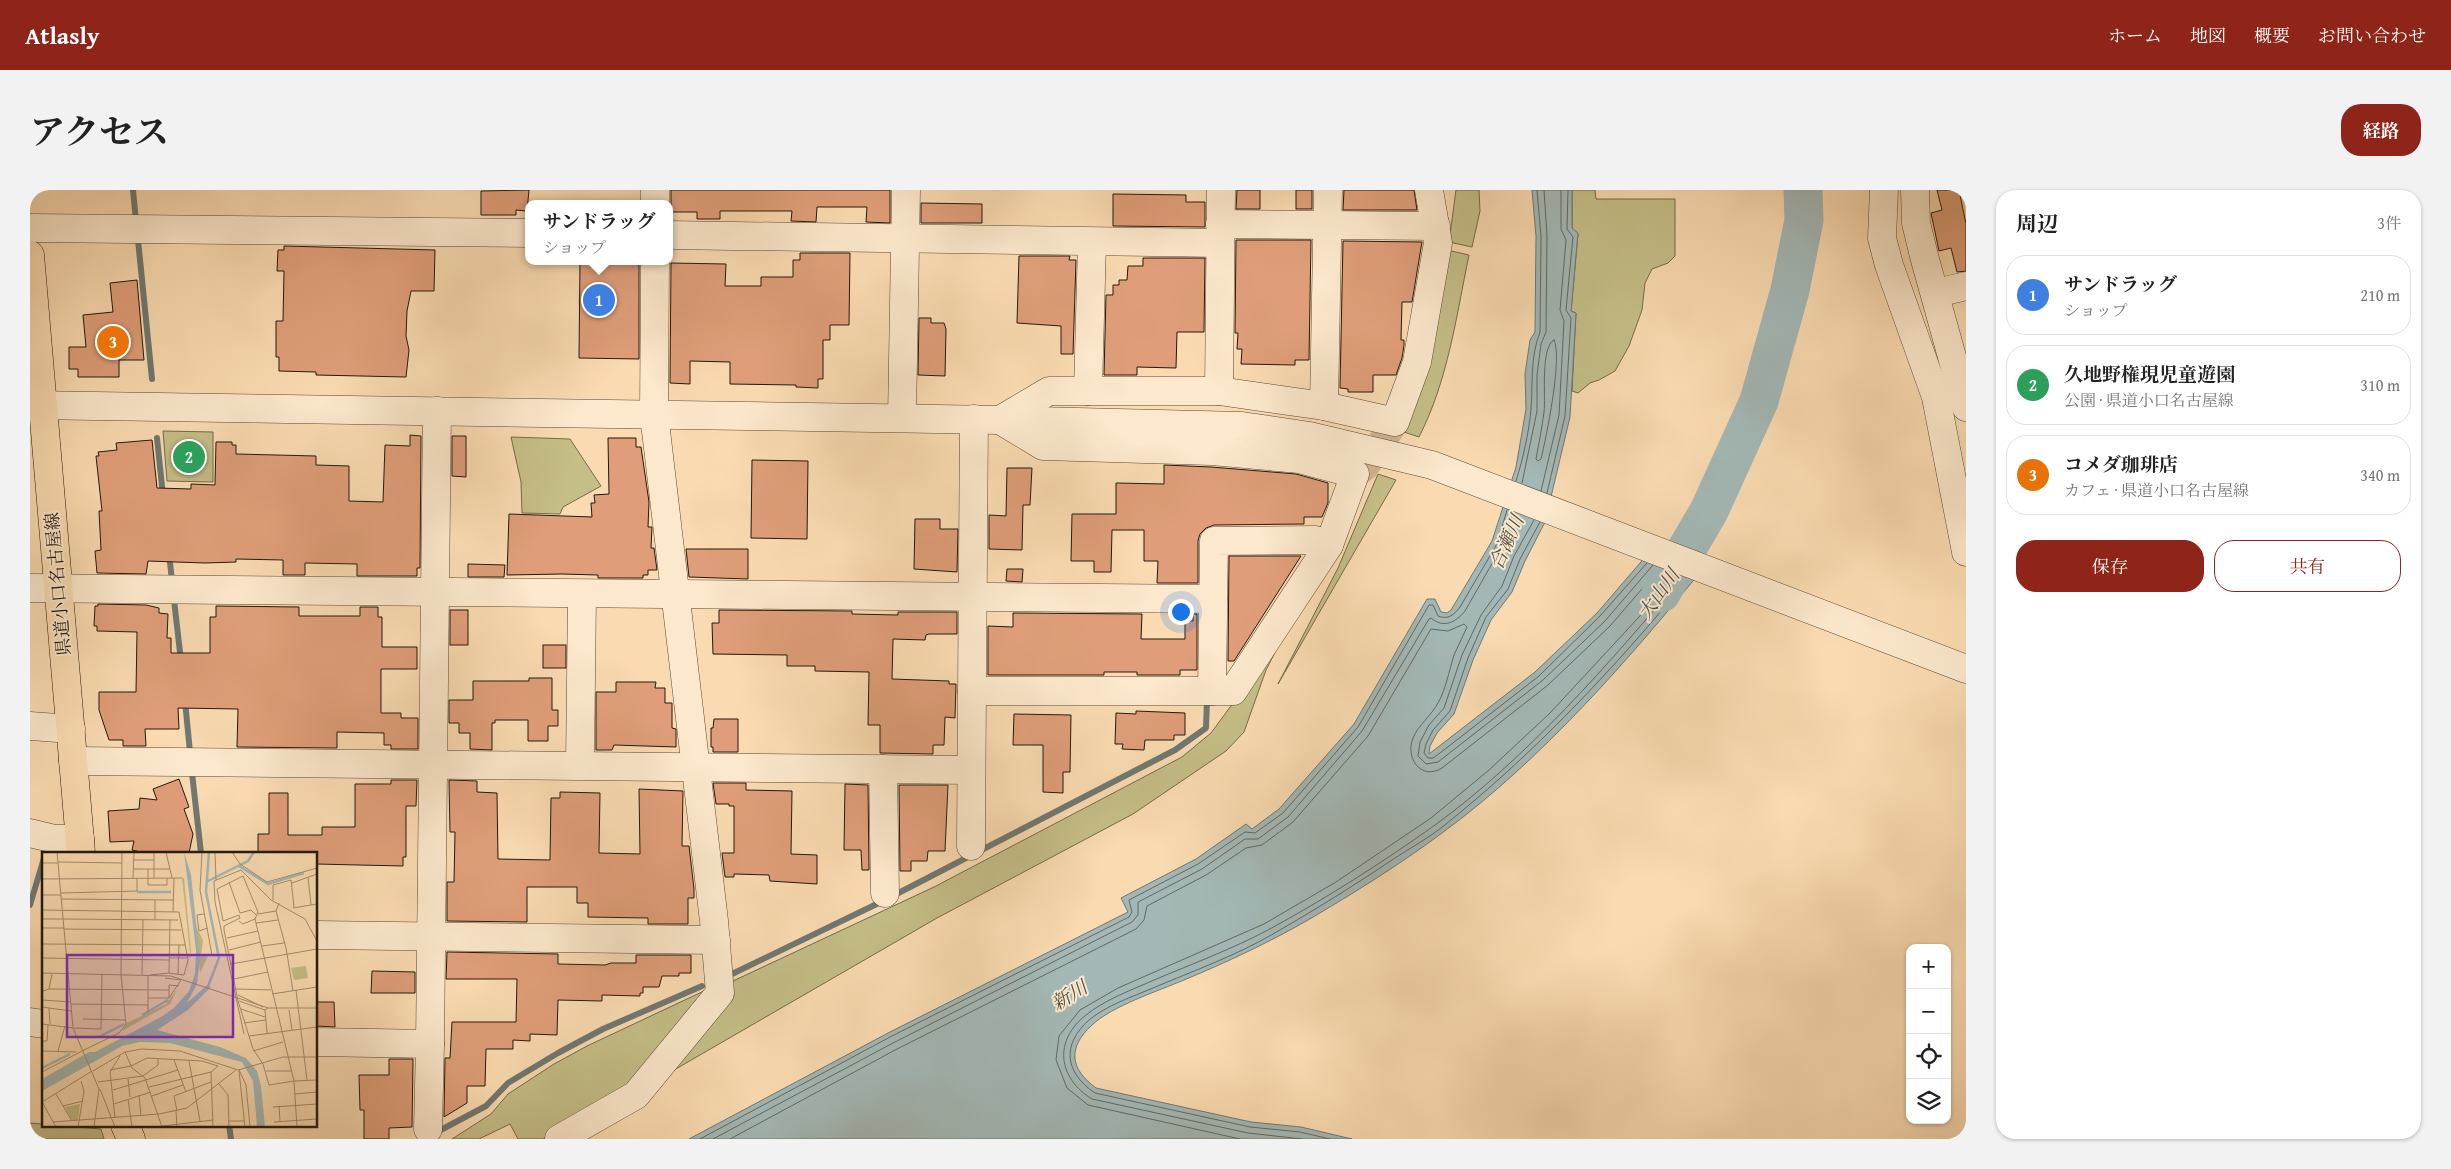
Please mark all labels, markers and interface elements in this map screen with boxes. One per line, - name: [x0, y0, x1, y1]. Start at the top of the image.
- text: Atlasly: [25, 18, 99, 53]
- text: ホーム: [2108, 22, 2162, 49]
- text: 地図: [2190, 22, 2226, 49]
- text: 概要: [2254, 22, 2290, 49]
- text: お問い合わせ: [2318, 22, 2426, 49]
- button: 経路: [2341, 104, 2421, 156]
- text: アクセス: [30, 106, 169, 157]
- popup: [525, 200, 673, 265]
- text: サンドラッグ: [543, 207, 655, 235]
- text: 周辺: [2016, 208, 2058, 239]
- text: 3件: [2377, 211, 2401, 235]
- text: ショップ: [543, 235, 606, 259]
- text: サンドラッグ: [2064, 270, 2177, 298]
- pin: 1: [583, 281, 615, 319]
- text: 1: [2029, 283, 2037, 307]
- text: 210 m: [2360, 283, 2400, 307]
- text: ショップ: [2064, 298, 2128, 322]
- pin: 3: [97, 323, 129, 361]
- text: 久地野権現児童遊園: [2064, 360, 2235, 388]
- text: 2: [2029, 373, 2037, 397]
- text: 310 m: [2360, 373, 2400, 397]
- text: 公園 · 県道小口名古屋線: [2064, 388, 2234, 412]
- pin: 2: [173, 438, 205, 476]
- text: コメダ珈琲店: [2064, 450, 2178, 478]
- text: 3: [2029, 463, 2037, 487]
- text: 340 m: [2360, 463, 2400, 487]
- text: カフェ · 県道小口名古屋線: [2064, 478, 2249, 502]
- water label: 合瀬川: [1482, 508, 1531, 574]
- street label: 県道小口名古屋線: [38, 511, 77, 657]
- button: 保存: [2016, 540, 2204, 592]
- button: 共有: [2214, 540, 2401, 592]
- water label: 大山川: [1630, 561, 1687, 625]
- your location: [1168, 599, 1194, 625]
- inset map: [42, 852, 318, 1126]
- map controls: [1906, 944, 1951, 1124]
- button: +: [1906, 944, 1951, 989]
- water label: 新川: [1045, 972, 1094, 1017]
- button: −: [1906, 989, 1951, 1034]
- button: locate: [1906, 1034, 1951, 1079]
- button: layers: [1906, 1079, 1951, 1124]

